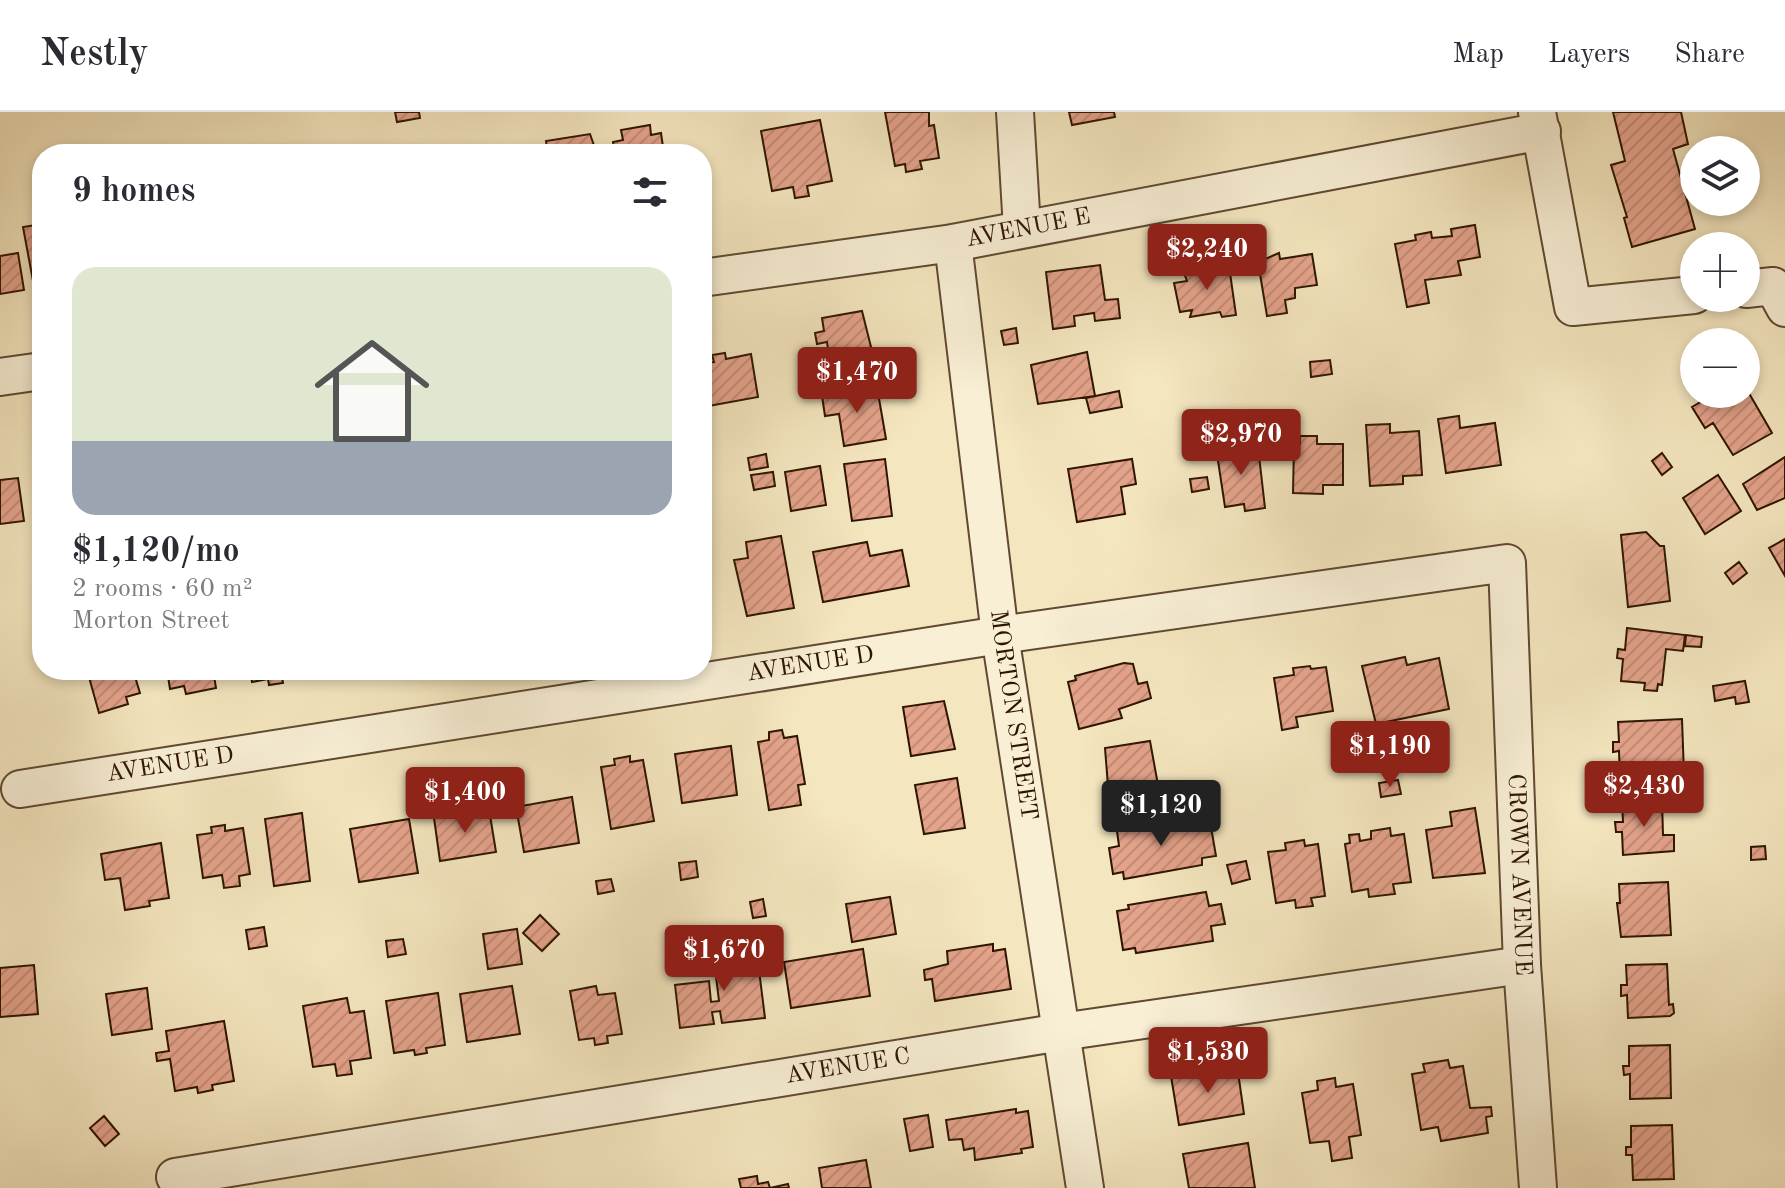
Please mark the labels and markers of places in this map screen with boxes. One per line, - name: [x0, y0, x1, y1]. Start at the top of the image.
- pin: $2,240: [1142, 224, 1272, 292]
- pin: $1,470: [792, 347, 922, 415]
- pin: $2,970: [1176, 409, 1306, 477]
- pin: $1,190: [1325, 721, 1455, 789]
- pin: $2,430: [1579, 761, 1709, 829]
- pin: $1,400: [400, 767, 530, 835]
- pin: $1,120: [1096, 780, 1226, 848]
- pin: $1,670: [659, 925, 789, 993]
- pin: $1,530: [1143, 1027, 1273, 1095]

